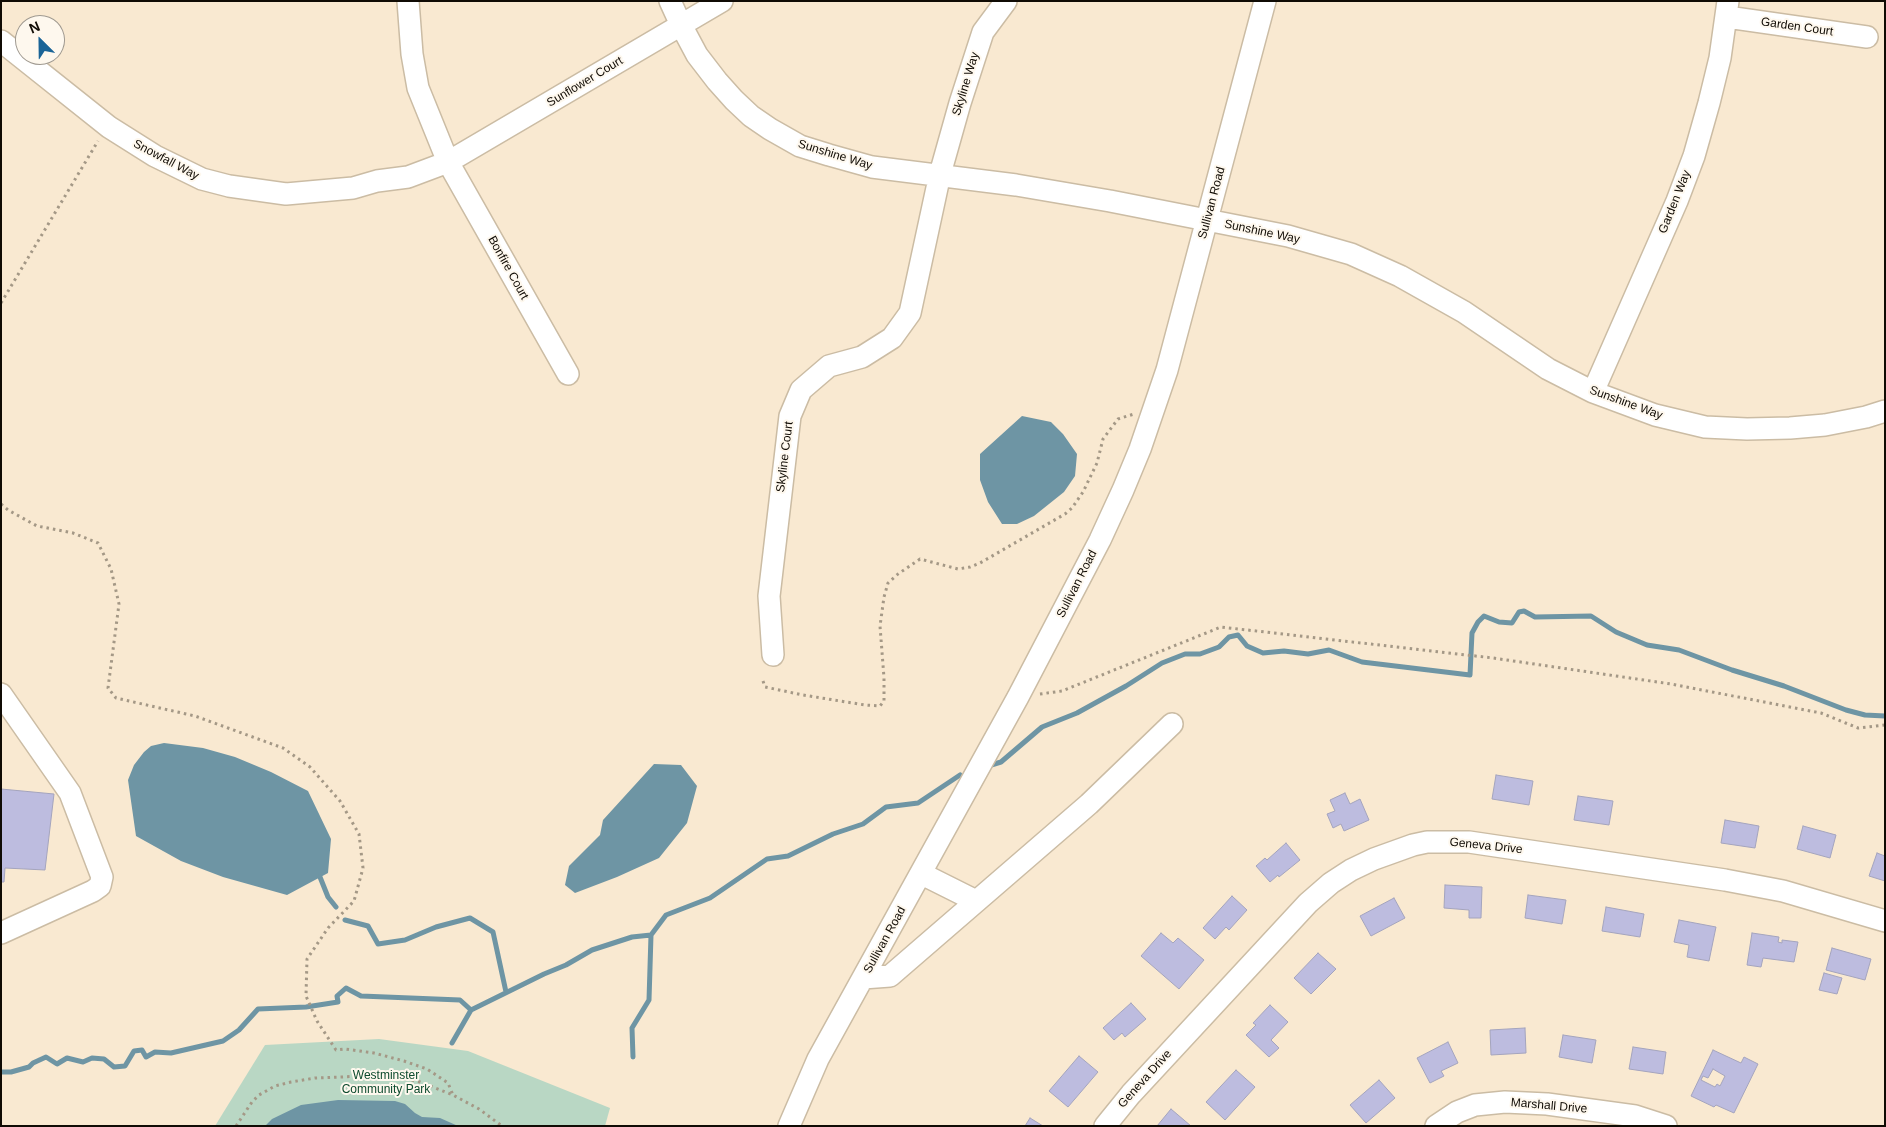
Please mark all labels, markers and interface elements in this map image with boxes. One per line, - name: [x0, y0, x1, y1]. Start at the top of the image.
- north arrow: [15, 15, 65, 65]
- street label: Garden Court: [1760, 15, 1834, 39]
- text: N: [27, 18, 42, 36]
- street label: Skyline Way: [950, 51, 982, 117]
- street label: Sunflower Court: [544, 54, 626, 110]
- street label: Snowfall Way: [131, 137, 201, 183]
- street label: Sunshine Way: [796, 137, 874, 173]
- street label: Sullivan Road: [1195, 165, 1229, 241]
- street label: Garden Way: [1656, 168, 1694, 236]
- street label: Sunshine Way: [1223, 217, 1301, 247]
- street label: Bonfire Court: [485, 234, 531, 302]
- street label: Sunshine Way: [1587, 383, 1665, 423]
- street label: Skyline Court: [774, 421, 796, 493]
- street label: Sullivan Road: [1054, 548, 1100, 620]
- street label: Geneva Drive: [1449, 835, 1523, 857]
- street label: Sullivan Road: [861, 904, 909, 976]
- street label: Geneva Drive: [1115, 1047, 1175, 1111]
- park label: Westminster Community Park: [342, 1069, 430, 1097]
- street label: Marshall Drive: [1510, 1095, 1588, 1117]

